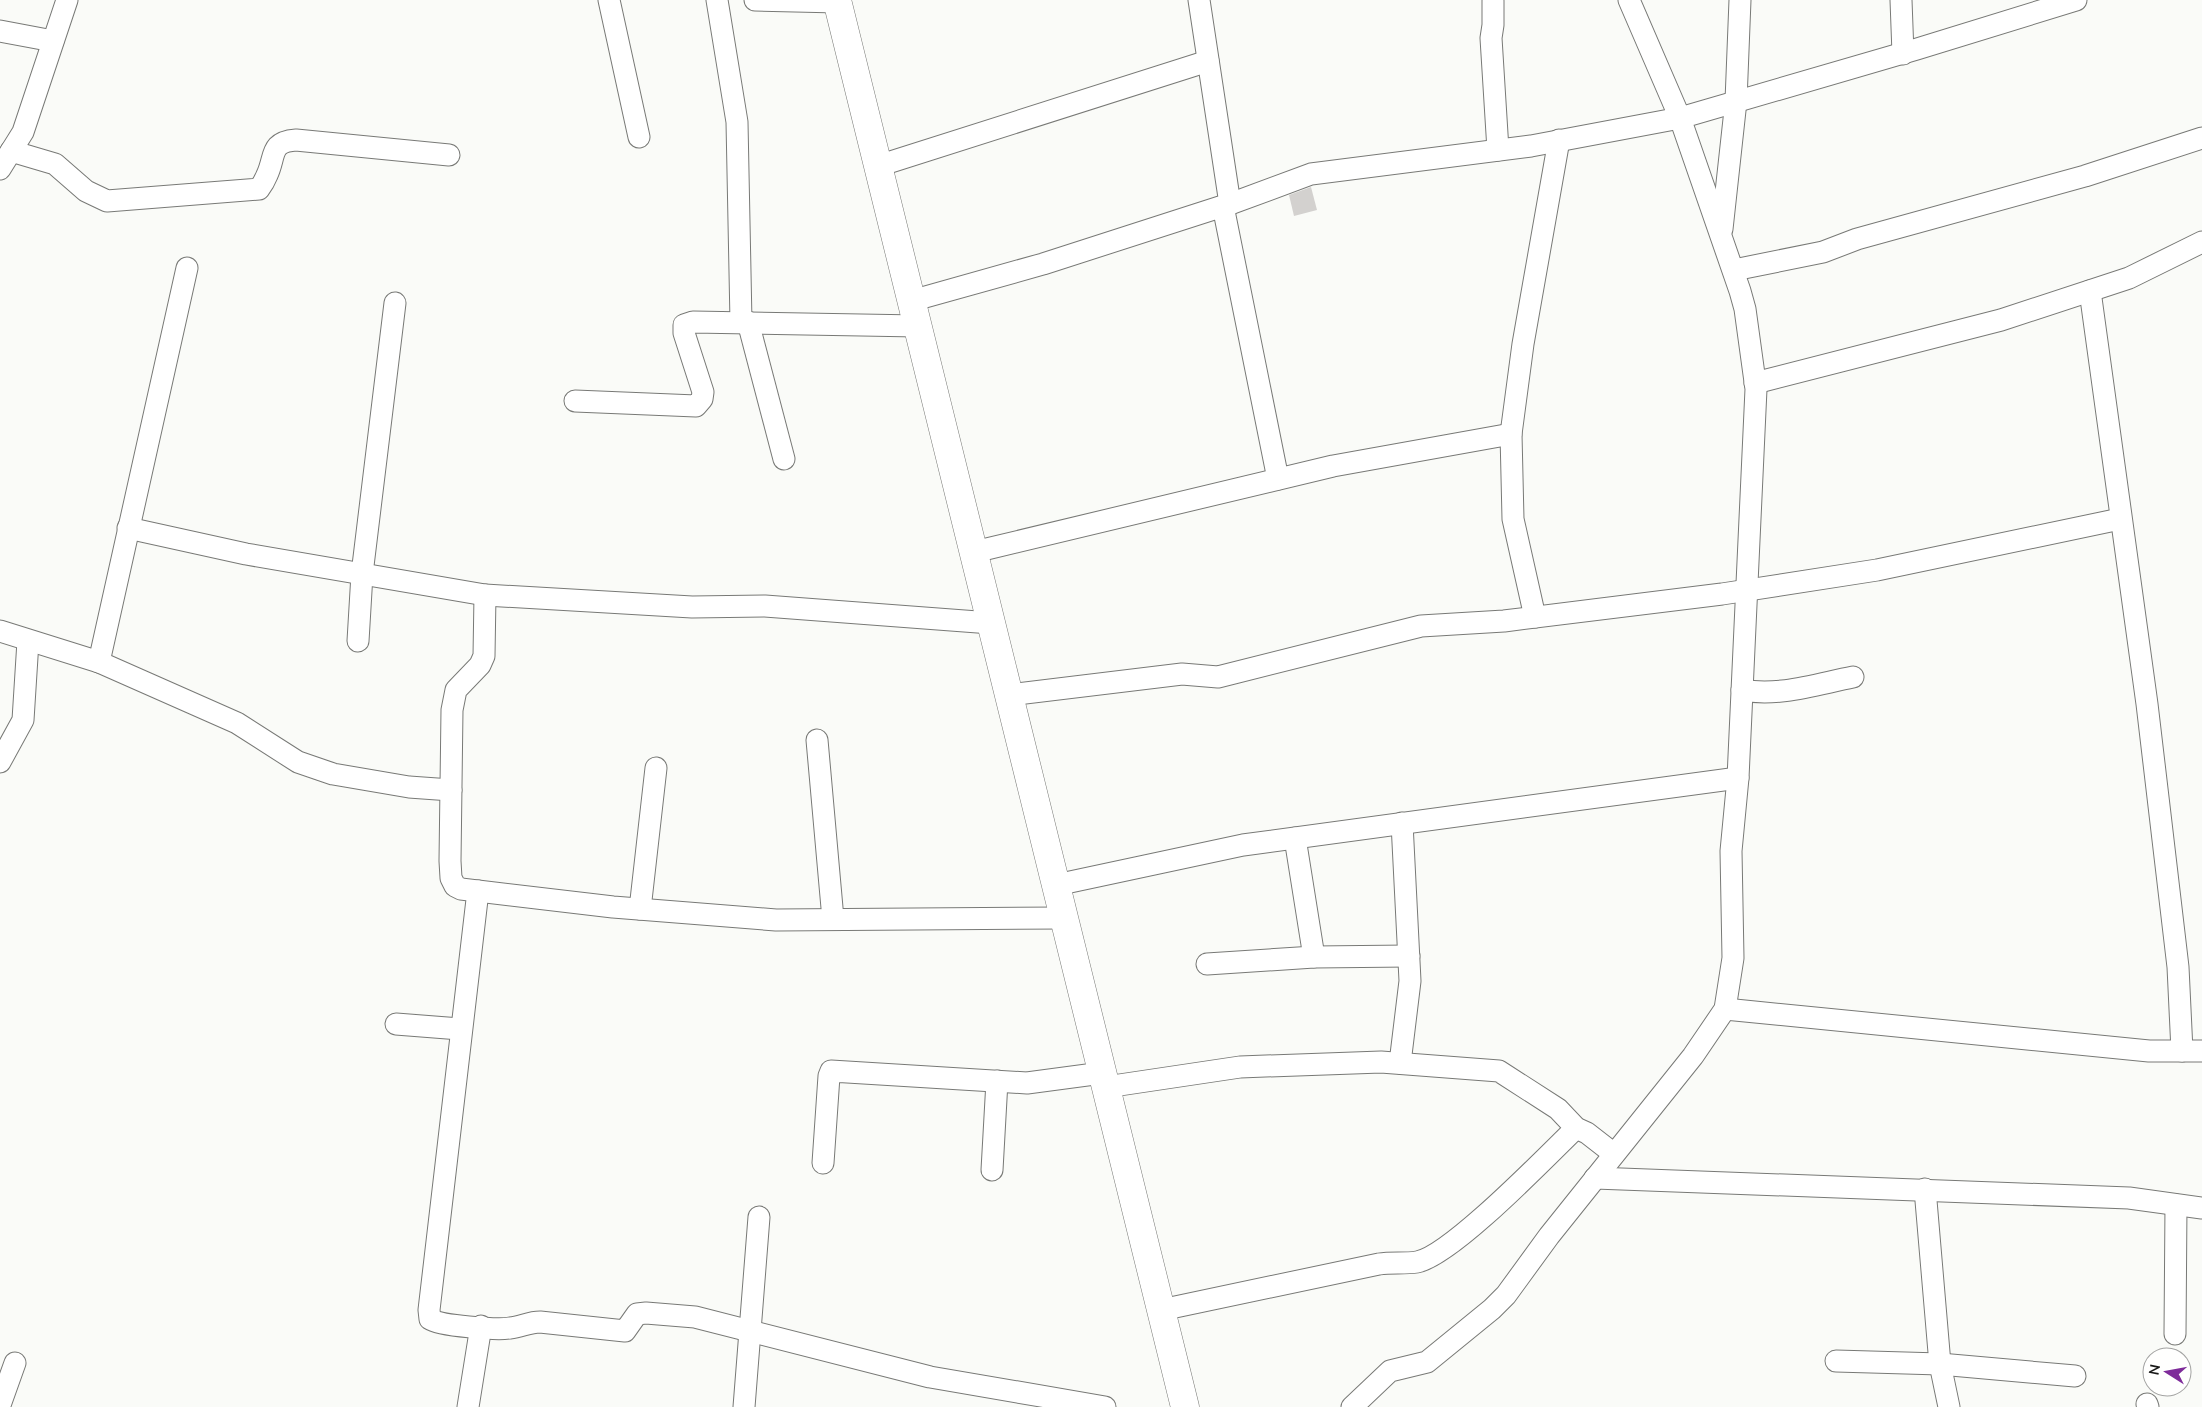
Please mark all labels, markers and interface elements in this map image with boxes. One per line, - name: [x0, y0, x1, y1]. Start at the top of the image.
- north arrow: [2142, 1347, 2192, 1397]
- text: N: [2144, 1363, 2164, 1376]

